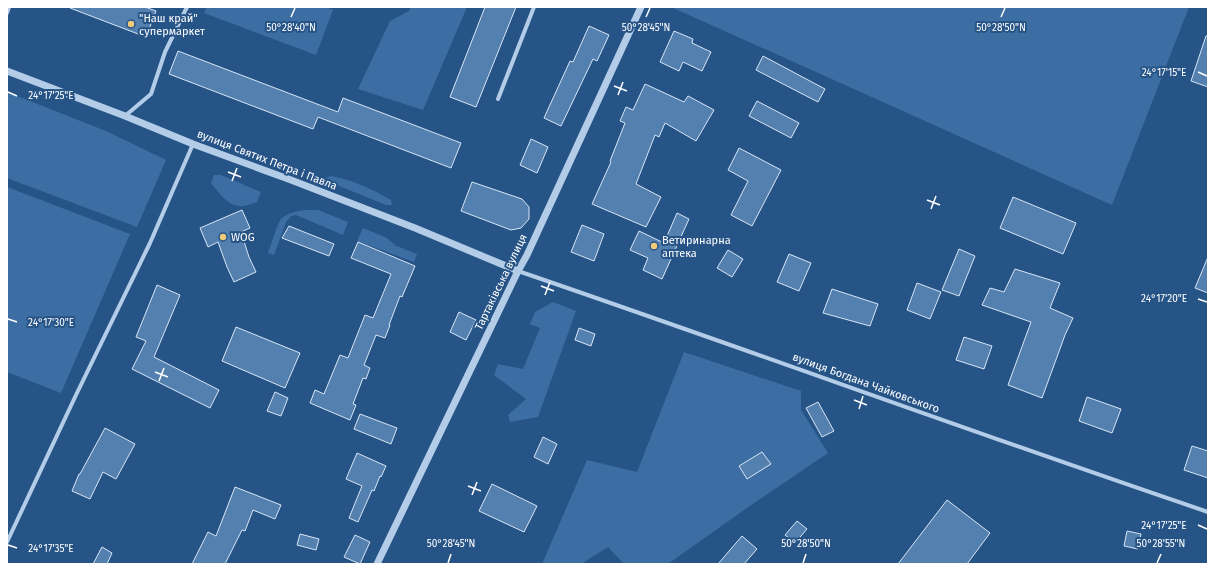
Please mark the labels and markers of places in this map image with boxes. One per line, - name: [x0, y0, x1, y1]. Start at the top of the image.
- place label: "Наш край" супермаркет: [139, 12, 205, 38]
- marker: "Наш край" супермаркет: [126, 19, 136, 29]
- place label: WOG: [231, 231, 255, 244]
- marker: WOG: [218, 232, 228, 242]
- place label: Ветиринарна аптека: [662, 234, 731, 260]
- marker: Ветиринарна аптека: [649, 241, 659, 251]

